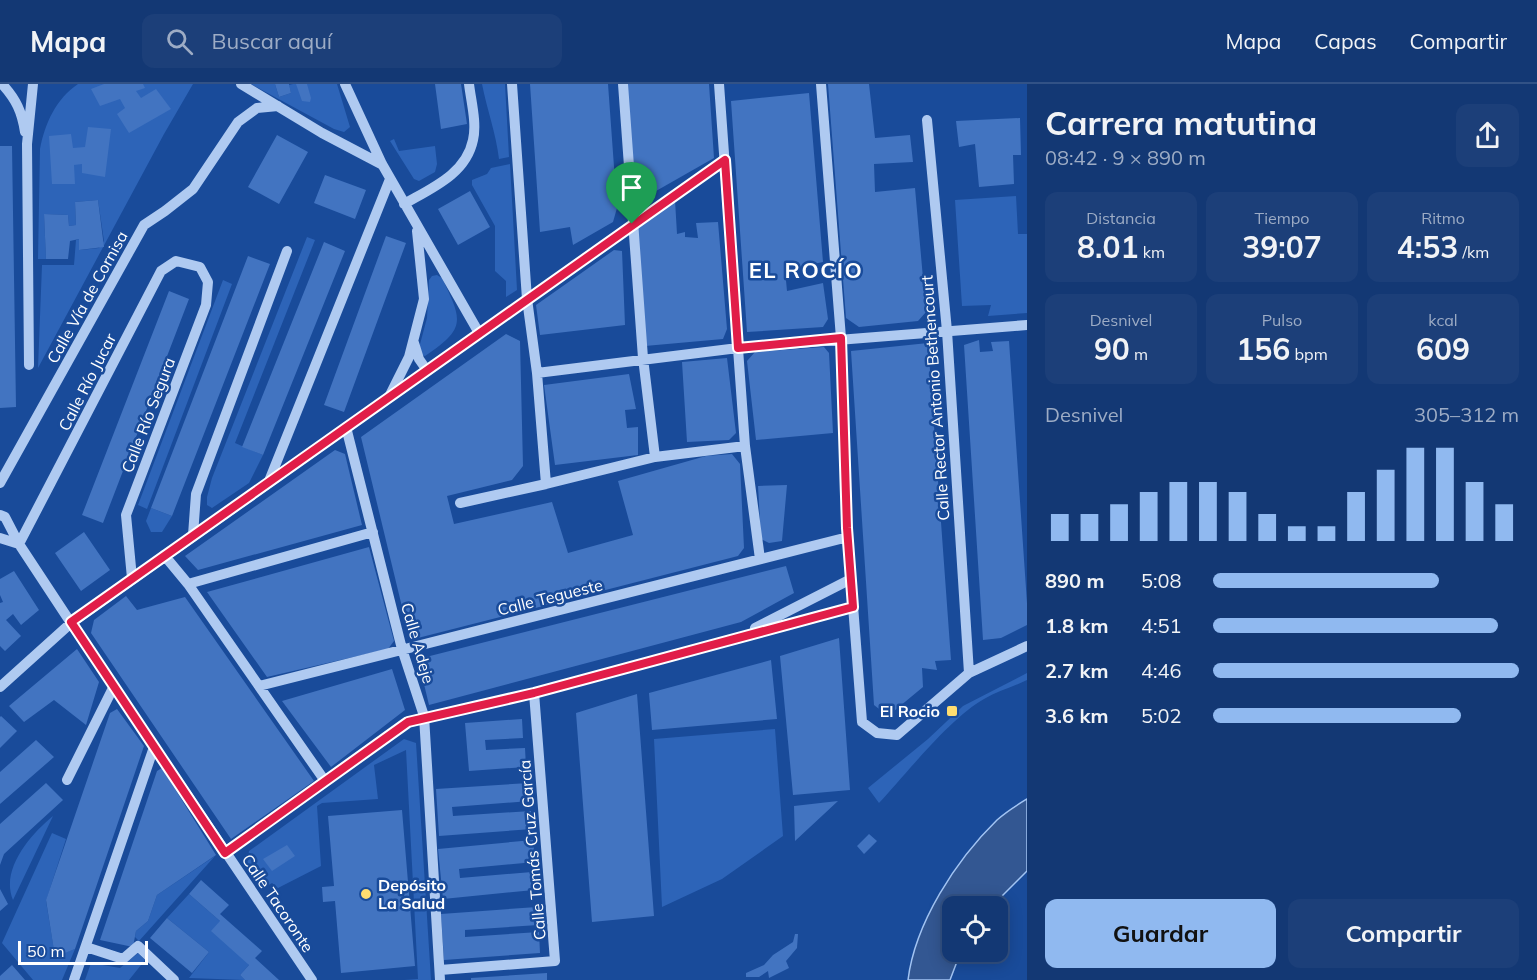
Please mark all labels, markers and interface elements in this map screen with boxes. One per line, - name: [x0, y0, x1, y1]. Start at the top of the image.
- search box: [142, 14, 562, 68]
- text: Mapa: [30, 24, 106, 59]
- icon: search: [163, 25, 196, 58]
- text: Buscar aquí: [211, 27, 332, 55]
- text: Mapa: [1226, 28, 1281, 54]
- text: Capas: [1314, 28, 1377, 54]
- text: Compartir: [1410, 28, 1507, 54]
- text: Carrera matutina: [1045, 102, 1317, 143]
- button: share: [1456, 104, 1519, 167]
- text: 08:42 · 9 × 890 m: [1045, 145, 1206, 170]
- pin: [606, 162, 657, 224]
- icon: arrive: [615, 171, 648, 204]
- text: Distancia: [1086, 208, 1156, 228]
- text: Tiempo: [1255, 208, 1309, 228]
- text: Ritmo: [1421, 208, 1465, 228]
- street label: Calle Vía de Cornisa: [42, 227, 132, 367]
- text: 8.01: [1077, 228, 1138, 266]
- text: 39:07: [1242, 228, 1322, 266]
- text: 4:53: [1397, 228, 1458, 266]
- text: km: [1138, 242, 1165, 262]
- text: /km: [1458, 242, 1489, 262]
- district label: EL ROCÍO: [749, 256, 863, 284]
- street label: Calle Rector Antonio Bethencourt: [916, 274, 954, 521]
- text: Desnivel: [1090, 310, 1152, 330]
- text: Pulso: [1262, 310, 1302, 330]
- text: kcal: [1428, 310, 1458, 330]
- street label: Calle Río Jucar: [54, 330, 120, 434]
- text: 90: [1094, 330, 1130, 368]
- text: 156: [1236, 330, 1290, 368]
- text: 609: [1416, 330, 1470, 368]
- text: m: [1130, 344, 1148, 364]
- text: bpm: [1290, 344, 1328, 364]
- street label: Calle Río Segura: [117, 355, 179, 475]
- text: Desnivel: [1045, 402, 1123, 427]
- text: 305–312 m: [1414, 402, 1519, 427]
- text: 890 m: [1045, 568, 1104, 593]
- text: 5:08: [1141, 568, 1182, 593]
- street label: Calle Tegueste: [495, 574, 605, 620]
- street label: Calle Adeje: [397, 600, 439, 686]
- text: 1.8 km: [1045, 613, 1108, 638]
- text: 4:51: [1141, 613, 1182, 638]
- text: 2.7 km: [1045, 658, 1108, 683]
- text: 4:46: [1141, 658, 1182, 683]
- place label: El Rocio: [880, 701, 940, 721]
- text: 3.6 km: [1045, 703, 1108, 728]
- text: 5:02: [1141, 703, 1182, 728]
- marker: El Rocio: [945, 704, 959, 718]
- street label: Calle Tomás Cruz García: [514, 759, 550, 941]
- street label: Calle Tacoronte: [238, 850, 318, 956]
- place label: Depósito La Salud: [378, 875, 446, 913]
- marker: Depósito La Salud: [359, 887, 373, 901]
- map controls: [942, 896, 1008, 962]
- button: locate: [942, 896, 1008, 962]
- button: Guardar: [1045, 899, 1276, 968]
- button: Compartir: [1288, 899, 1519, 968]
- scale bar: [18, 938, 148, 966]
- text: 50 m: [27, 941, 64, 961]

